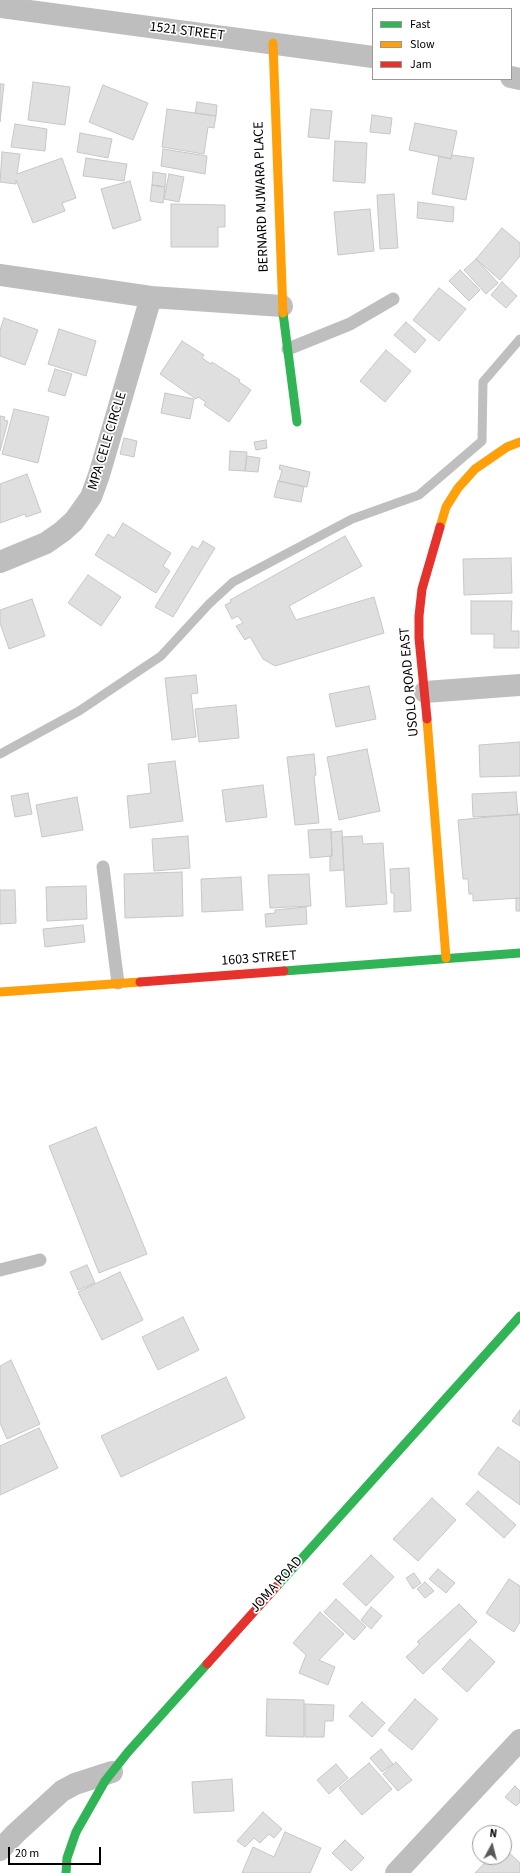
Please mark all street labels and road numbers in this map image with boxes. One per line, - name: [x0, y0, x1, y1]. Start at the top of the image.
- street label: 1521 STREET: [148, 19, 226, 45]
- street label: BERNARD MJWARA PLACE: [251, 121, 273, 273]
- street label: MPA CELE CIRCLE: [85, 390, 131, 492]
- street label: USOLO ROAD EAST: [397, 626, 423, 738]
- street label: 1603 STREET: [221, 948, 297, 970]
- street label: JOMA ROAD: [247, 1553, 307, 1617]

